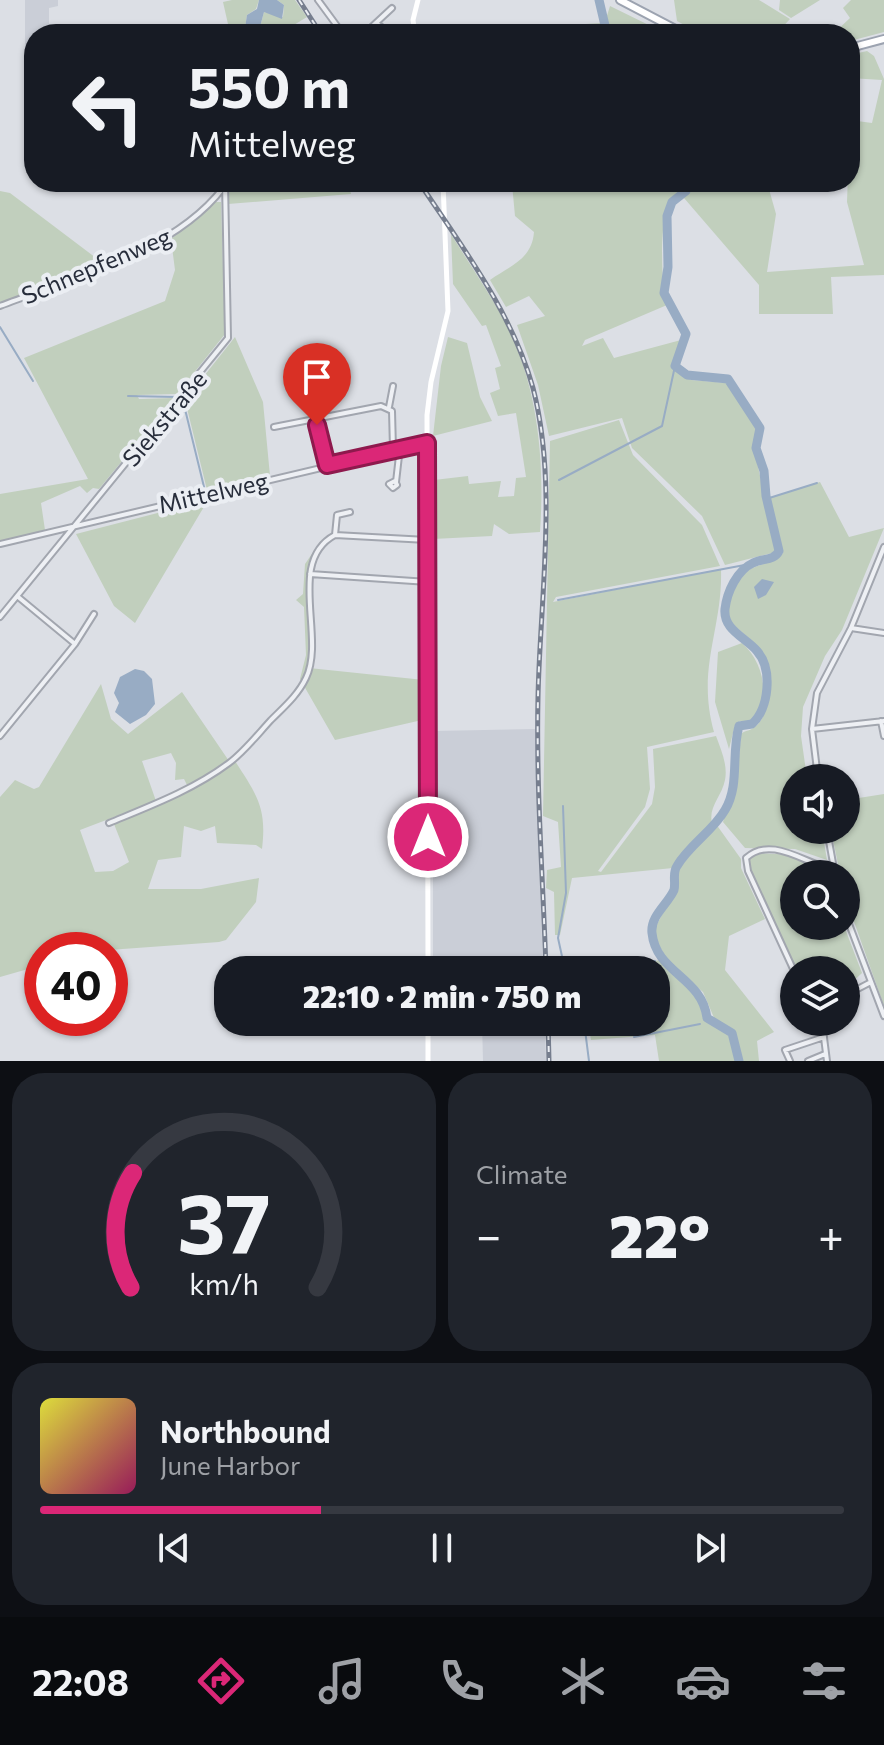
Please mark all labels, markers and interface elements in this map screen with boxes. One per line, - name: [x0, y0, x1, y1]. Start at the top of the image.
- text: 550 m: [188, 51, 350, 120]
- icon: left: [56, 56, 160, 160]
- text: Mittelweg: [188, 120, 356, 164]
- street label: Schnepfenweg: [17, 220, 175, 310]
- pin: [283, 343, 351, 425]
- icon: arrive: [295, 355, 339, 399]
- street label: Siekstraße: [116, 364, 212, 472]
- street label: Mittelweg: [155, 465, 271, 519]
- map controls: [780, 764, 860, 1036]
- button: sound: [780, 764, 860, 844]
- position arrow: [386, 795, 470, 879]
- button: search: [780, 860, 860, 940]
- speed limit sign: 40: [24, 932, 128, 1036]
- button: layers: [780, 956, 860, 1036]
- text: 22:10 · 2 min · 750 m: [303, 977, 581, 1014]
- text: Climate: [476, 1158, 568, 1189]
- text: 37: [177, 1169, 271, 1271]
- text: 22°: [609, 1197, 710, 1270]
- text: −: [476, 1207, 501, 1261]
- text: +: [818, 1207, 844, 1261]
- text: km/h: [189, 1266, 259, 1301]
- text: Northbound: [160, 1412, 331, 1449]
- text: June Harbor: [160, 1449, 300, 1480]
- icon: previous: [152, 1526, 196, 1570]
- icon: pause: [420, 1526, 464, 1570]
- icon: next: [688, 1526, 732, 1570]
- icon: directions: [193, 1653, 249, 1709]
- icon: music: [314, 1653, 370, 1709]
- icon: phone: [434, 1653, 490, 1709]
- icon: climate: [555, 1653, 611, 1709]
- icon: car: [675, 1653, 731, 1709]
- icon: filters: [796, 1653, 852, 1709]
- text: 22:08: [32, 1659, 129, 1703]

